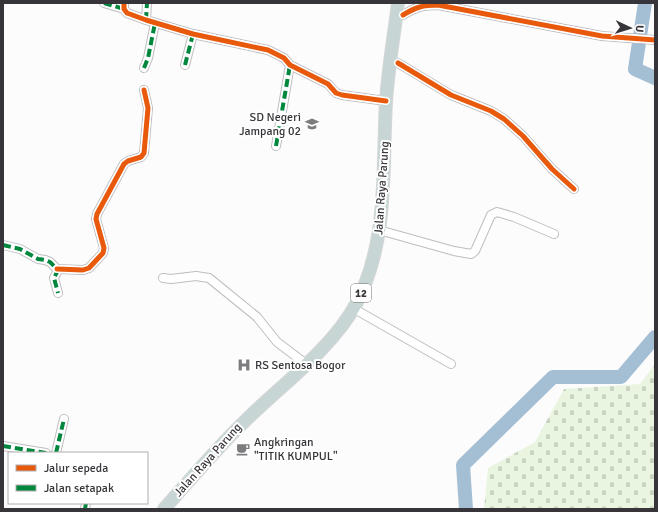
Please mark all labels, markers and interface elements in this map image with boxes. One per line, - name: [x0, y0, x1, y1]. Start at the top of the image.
- north arrow: [610, 8, 650, 48]
- text: U: [633, 25, 646, 33]
- place label: SD Negeri Jampang 02: [239, 110, 301, 139]
- school or university icon: SD Negeri Jampang 02: [304, 116, 320, 132]
- street label: Jalan Raya Parung: [371, 141, 393, 235]
- road number: 12: [351, 284, 371, 302]
- hospital icon: RS Sentosa Bogor: [236, 357, 252, 373]
- place label: RS Sentosa Bogor: [255, 358, 346, 373]
- street label: Jalan Raya Parung: [171, 420, 245, 500]
- place label: Angkringan "TITIK KUMPUL": [254, 435, 338, 464]
- cafe icon: Angkringan "TITIK KUMPUL": [235, 441, 251, 457]
- legend: [8, 452, 148, 504]
- text: Jalur sepeda: [44, 461, 108, 476]
- text: Jalan setapak: [44, 481, 114, 496]

